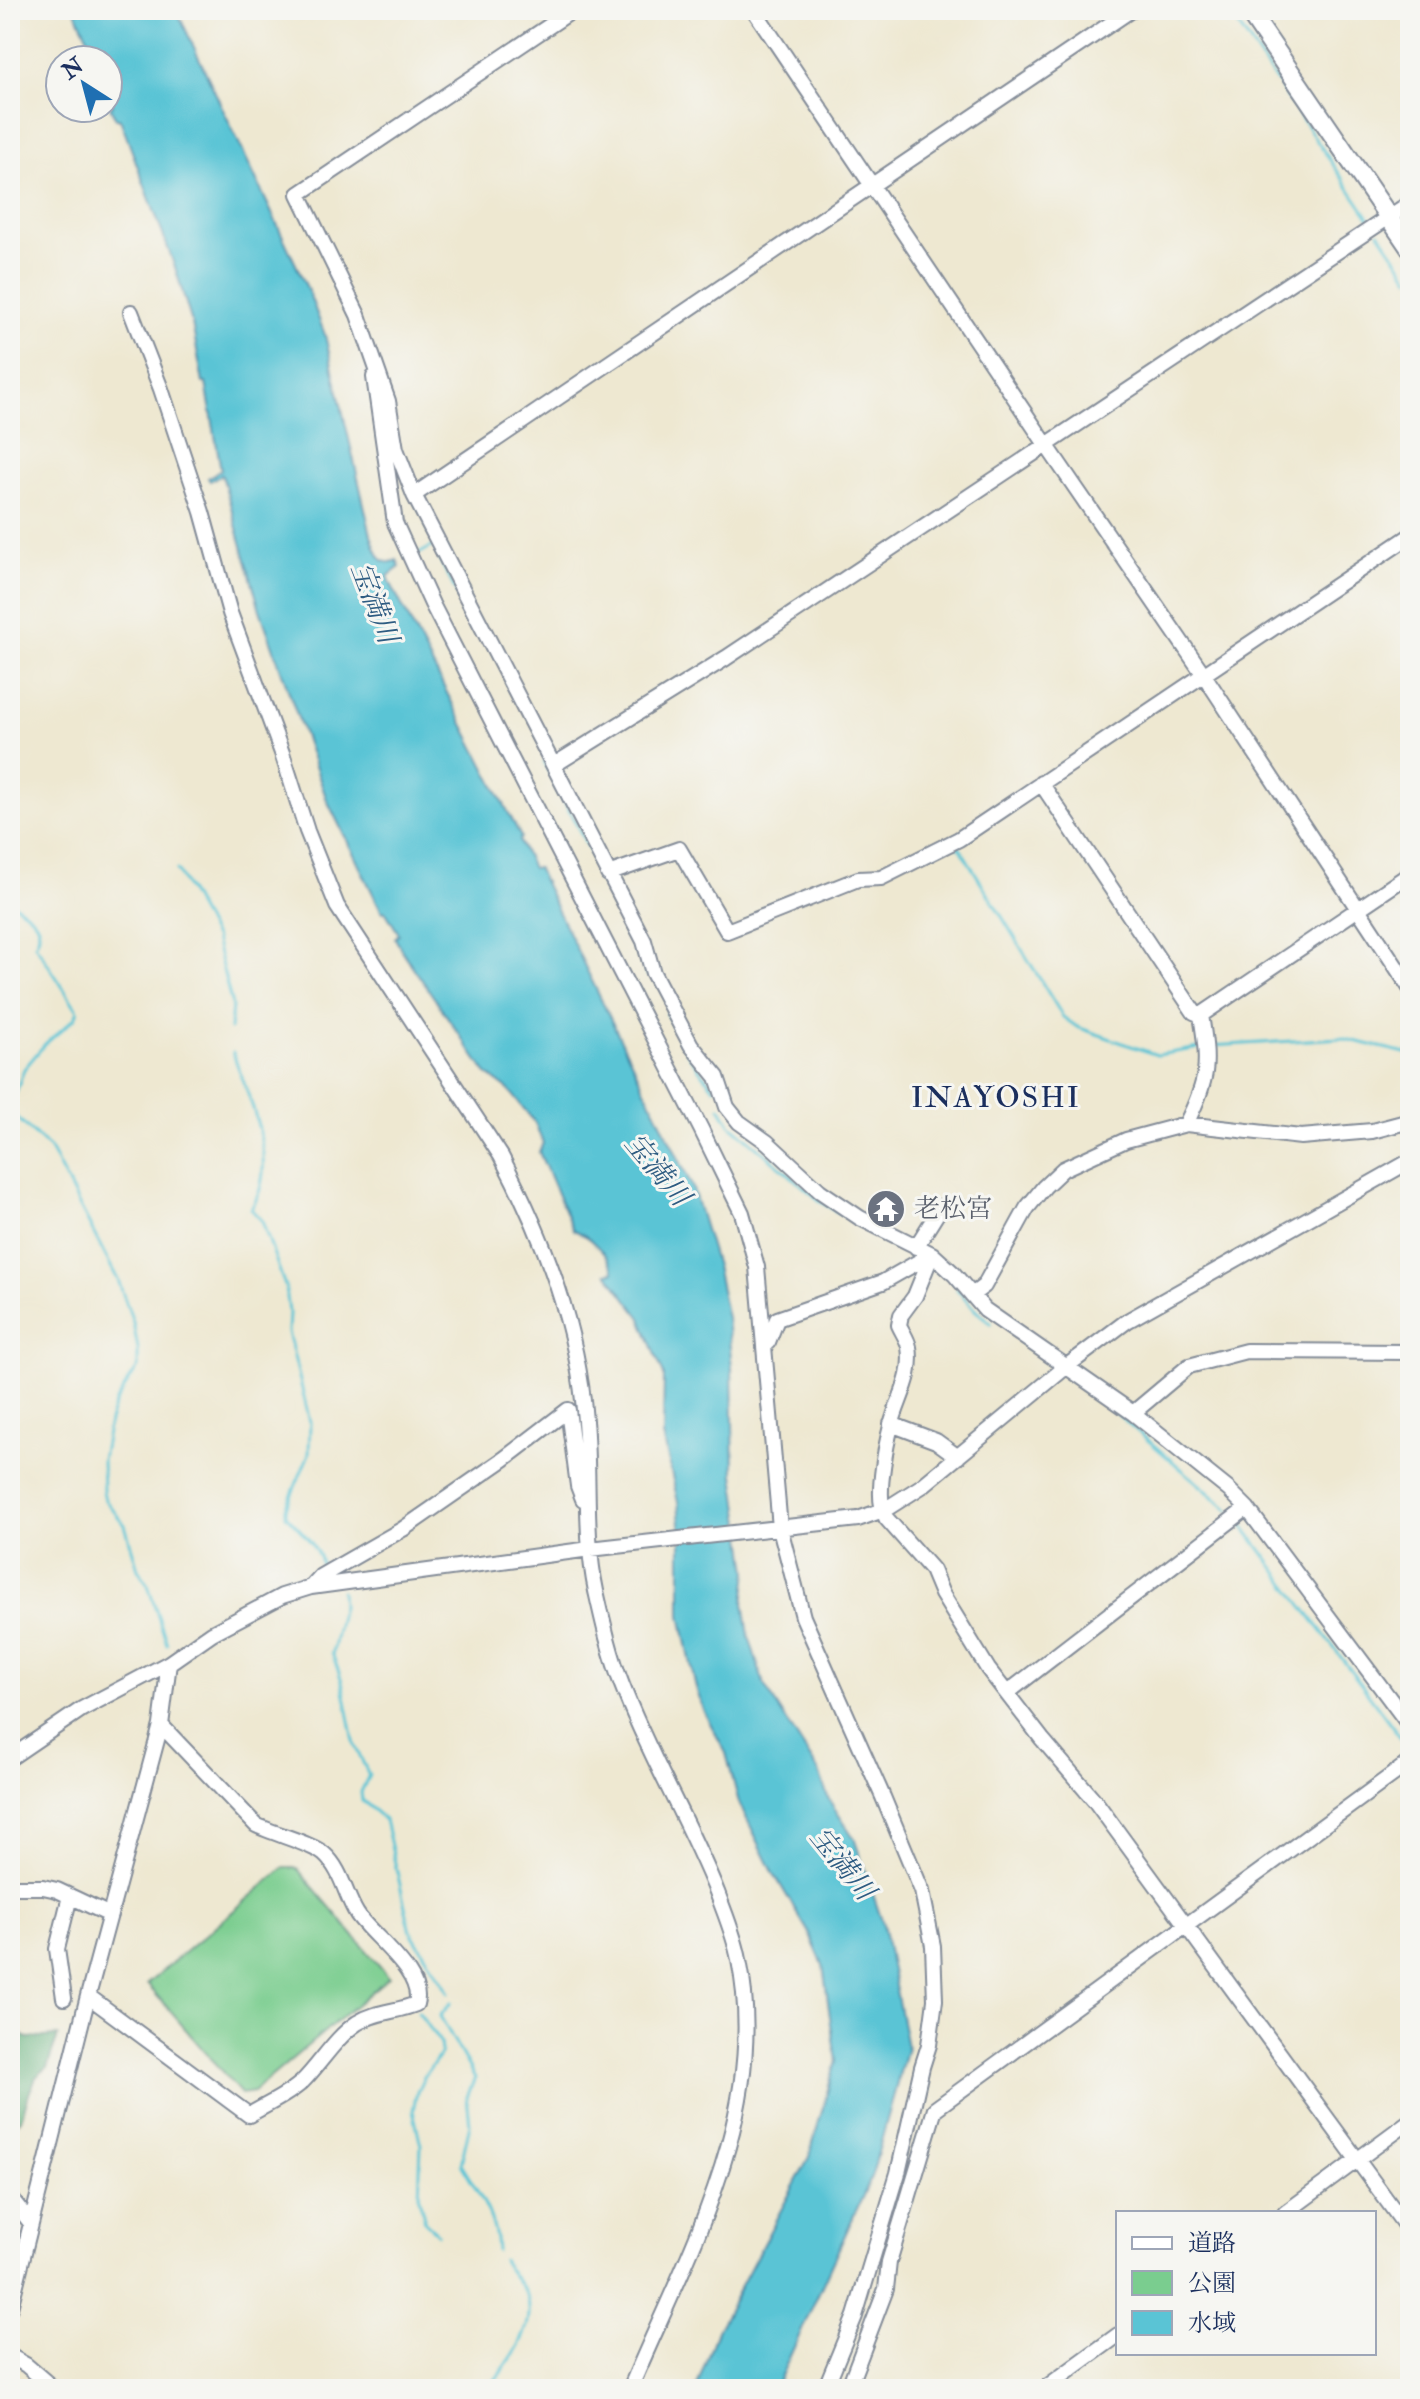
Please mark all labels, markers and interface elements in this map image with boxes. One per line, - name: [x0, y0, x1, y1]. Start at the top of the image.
- north arrow: [44, 44, 124, 124]
- text: N: [56, 51, 89, 86]
- water label: 宝満川: [343, 558, 406, 651]
- district label: INAYOSHI: [911, 1079, 1081, 1116]
- water label: 宝満川: [617, 1127, 699, 1216]
- temple icon: 老松宮: [865, 1188, 907, 1230]
- place label: 老松宮: [914, 1193, 992, 1225]
- water label: 宝満川: [802, 1820, 884, 1910]
- legend: [1116, 2211, 1376, 2355]
- text: 道路: [1188, 2228, 1236, 2259]
- text: 公園: [1188, 2268, 1236, 2299]
- text: 水域: [1188, 2308, 1236, 2339]

